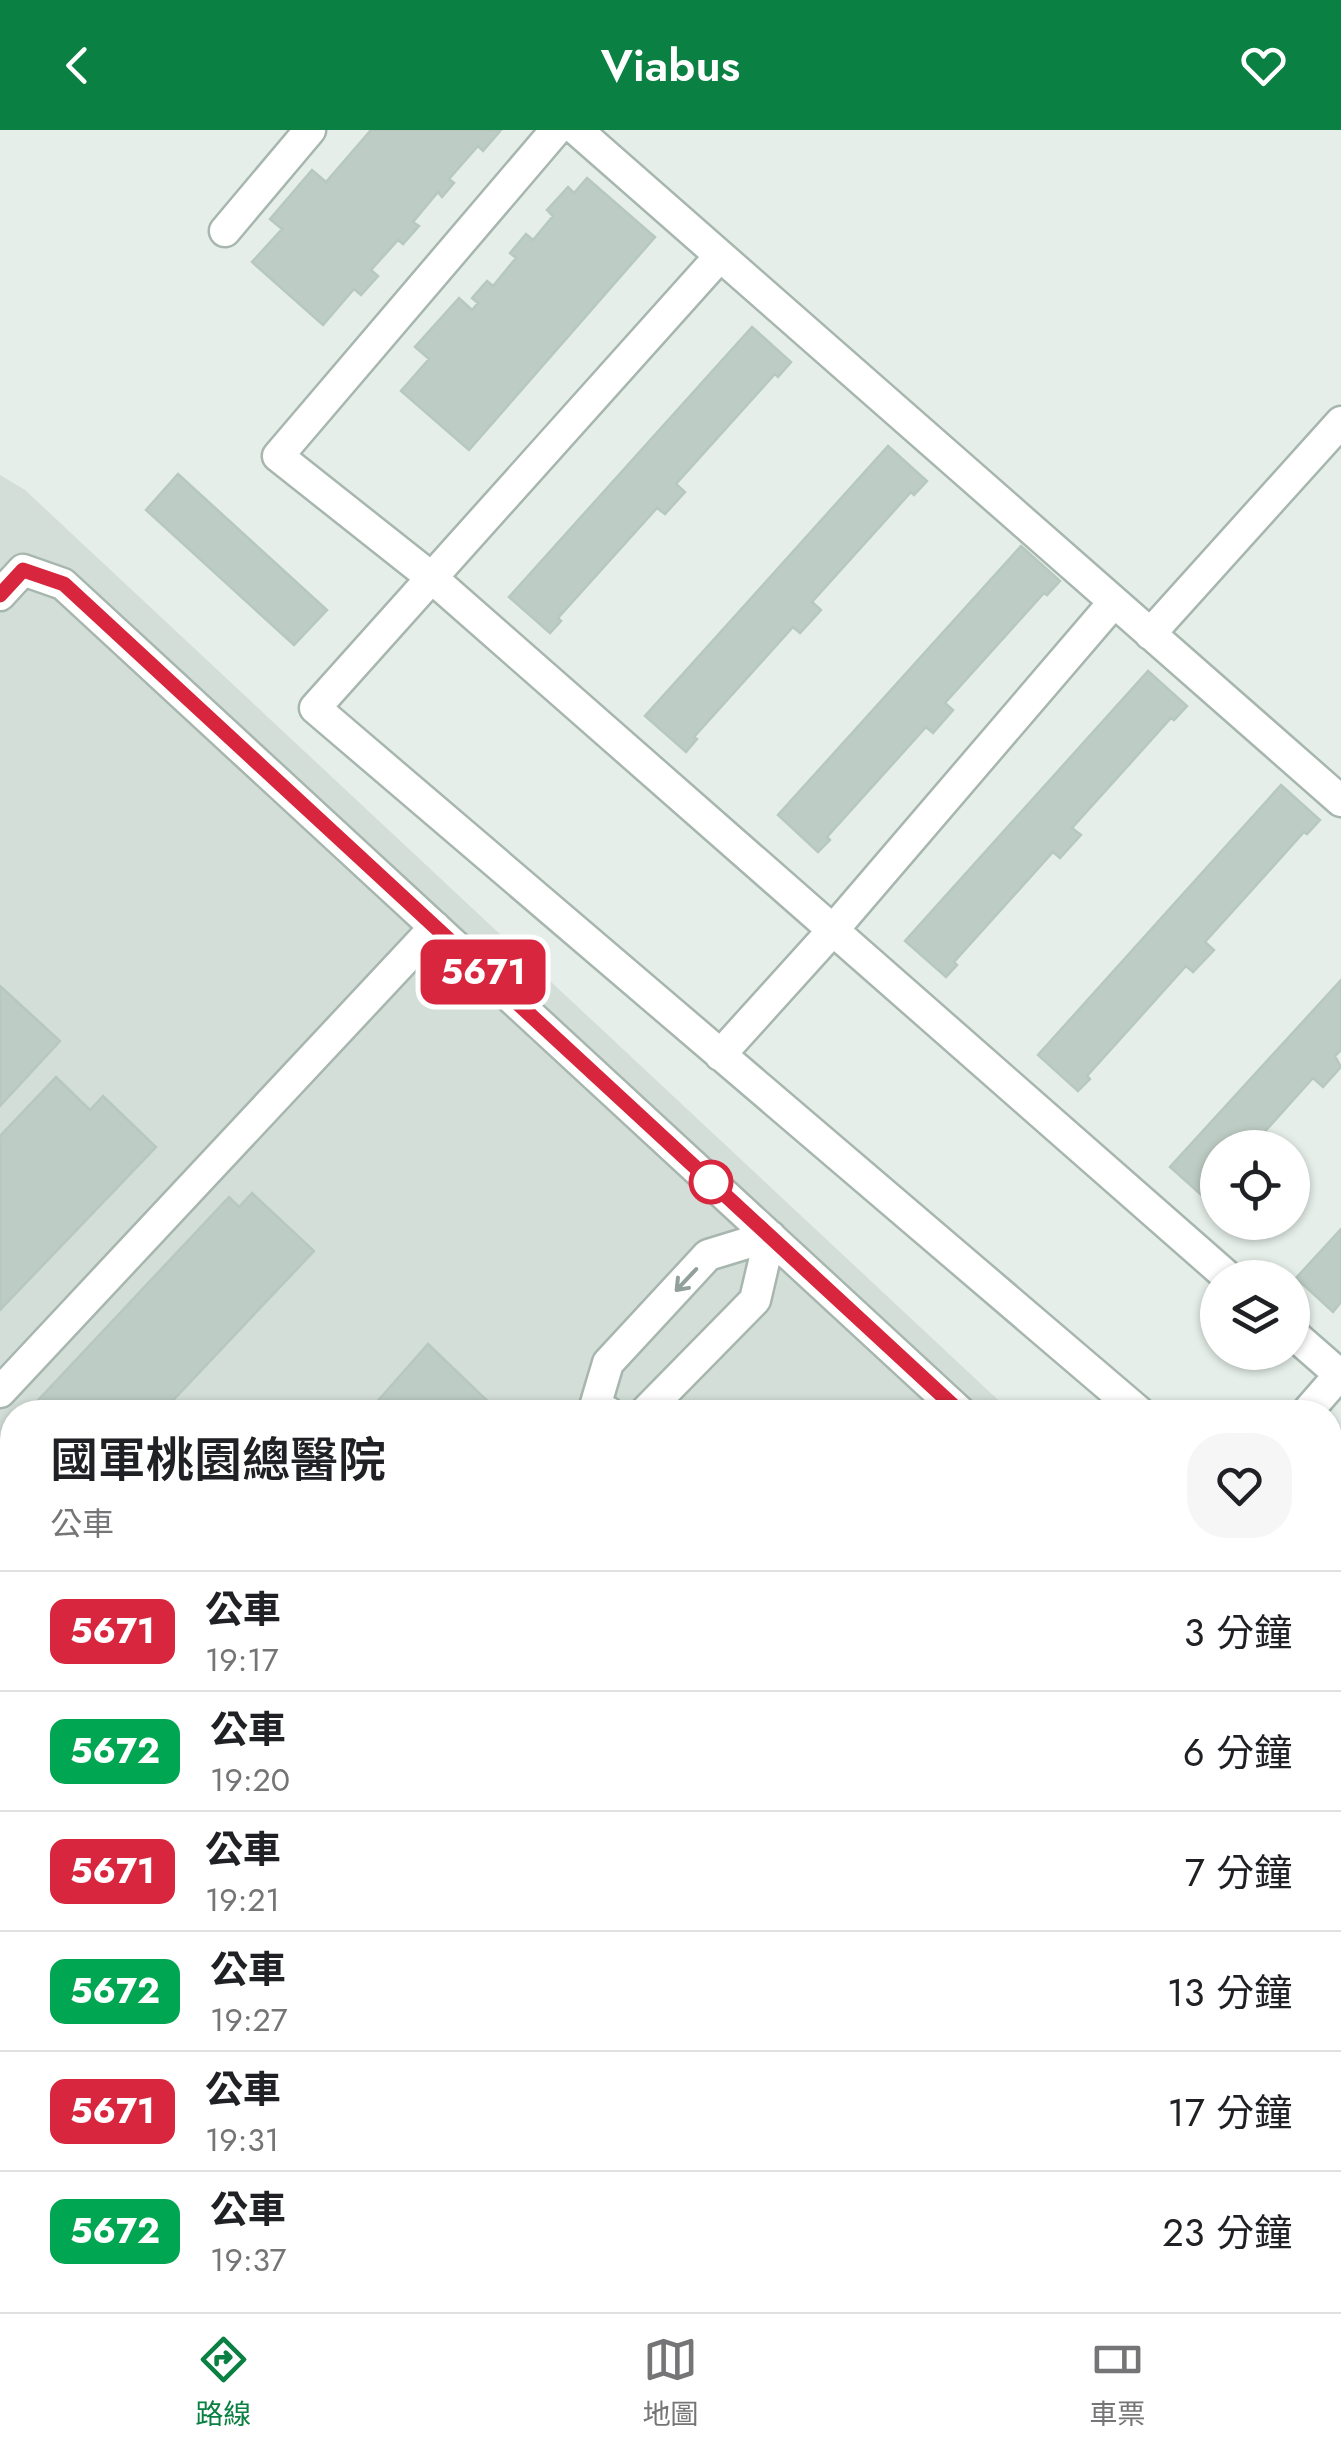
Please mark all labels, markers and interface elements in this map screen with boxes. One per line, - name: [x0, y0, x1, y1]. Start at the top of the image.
- text: Viabus: [601, 33, 740, 98]
- icon: back: [50, 38, 105, 93]
- icon: heart: [1236, 38, 1291, 93]
- line badge: 5671: [413, 940, 553, 1004]
- text: 5671: [441, 947, 525, 997]
- map controls: [1200, 1130, 1310, 1370]
- button: locate: [1200, 1130, 1310, 1240]
- unlabelled marker: [690, 1161, 732, 1203]
- button: layers: [1200, 1260, 1310, 1370]
- one-way arrow: [675, 1267, 698, 1292]
- text: 國軍桃園總醫院: [50, 1426, 386, 1495]
- button: heart: [1187, 1433, 1292, 1538]
- text: 公車: [50, 1501, 114, 1547]
- text: 公車: [205, 1582, 281, 1637]
- text: 3 分鐘: [1184, 1605, 1292, 1660]
- text: 5671: [70, 1606, 155, 1656]
- text: 19:17: [205, 1637, 279, 1683]
- text: 公車: [210, 1702, 286, 1757]
- text: 6 分鐘: [1183, 1725, 1292, 1780]
- text: 5672: [70, 1726, 160, 1776]
- text: 19:20: [210, 1757, 290, 1803]
- text: 公車: [205, 1822, 281, 1877]
- text: 7 分鐘: [1185, 1845, 1292, 1900]
- text: 5671: [70, 1846, 155, 1896]
- text: 19:21: [205, 1877, 280, 1923]
- text: 公車: [210, 1942, 286, 1997]
- text: 13 分鐘: [1167, 1965, 1292, 2020]
- text: 5672: [70, 1966, 160, 2016]
- text: 19:27: [210, 1997, 288, 2043]
- text: 公車: [205, 2062, 281, 2117]
- text: 17 分鐘: [1168, 2085, 1292, 2140]
- text: 5671: [70, 2086, 155, 2136]
- text: 19:31: [205, 2117, 279, 2163]
- text: 公車: [210, 2182, 286, 2237]
- text: 23 分鐘: [1162, 2205, 1292, 2260]
- text: 5672: [70, 2206, 160, 2256]
- text: 19:37: [210, 2237, 286, 2283]
- tab: 路線: [195, 2332, 252, 2435]
- tab: 地圖: [642, 2332, 699, 2435]
- tab: 車票: [1089, 2332, 1146, 2435]

